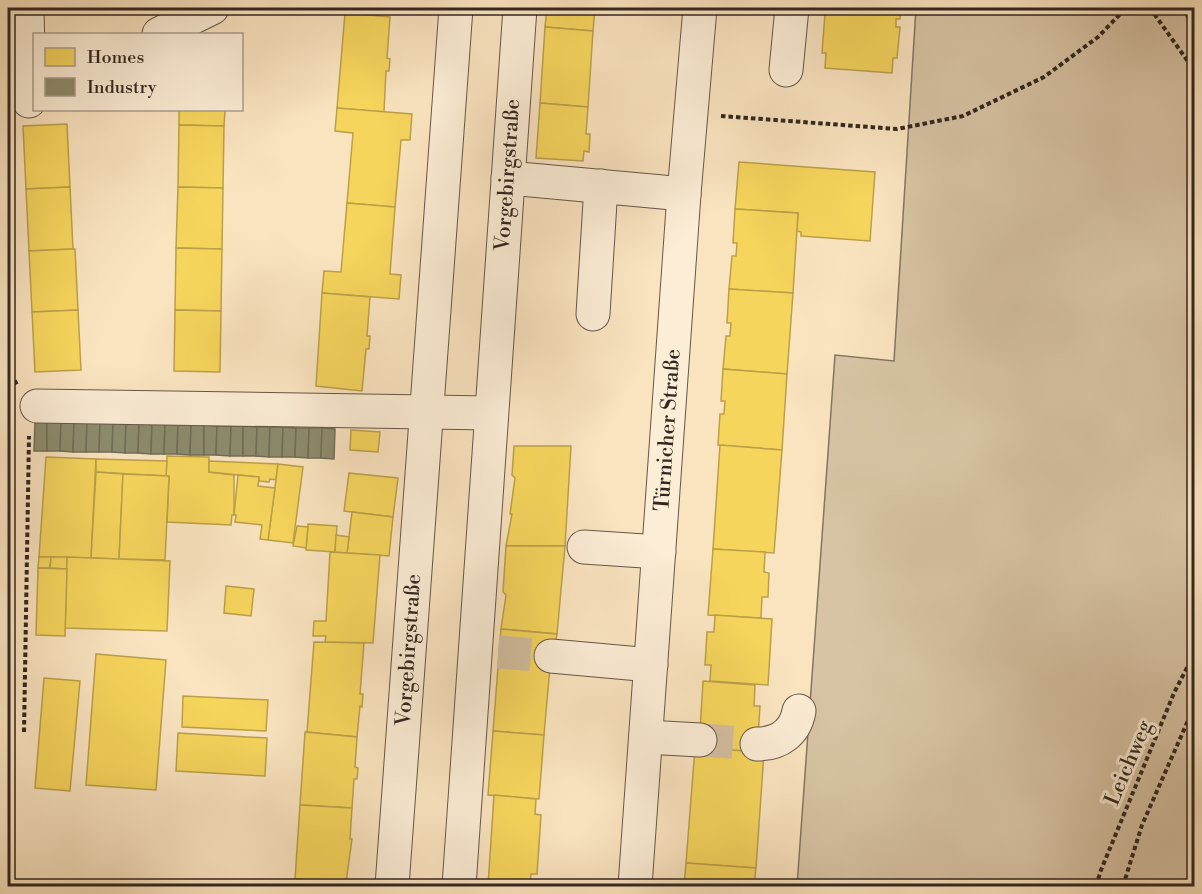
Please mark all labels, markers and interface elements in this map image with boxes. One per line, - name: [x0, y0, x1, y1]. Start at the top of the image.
- legend: [33, 33, 243, 111]
- text: Homes: [87, 46, 144, 69]
- text: Industry: [87, 76, 157, 99]
- street label: Vorgebirgstraße: [490, 98, 526, 253]
- street label: Türnicher Straße: [649, 348, 687, 512]
- street label: Vorgebirgstraße: [391, 573, 427, 728]
- street label: Leichweg: [1099, 716, 1159, 810]

